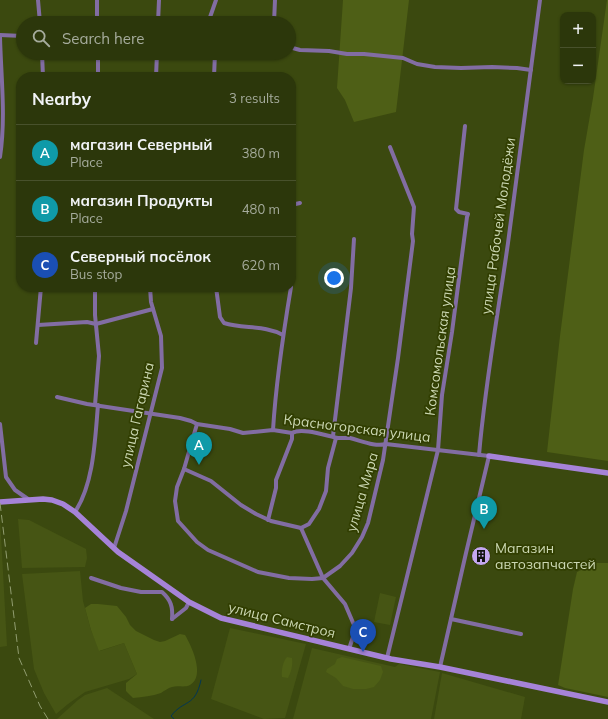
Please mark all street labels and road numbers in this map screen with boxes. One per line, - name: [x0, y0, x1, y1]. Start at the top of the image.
- street label: улица Рабочей Молодёжи: [477, 137, 519, 315]
- street label: Комсомольская улица: [421, 265, 459, 417]
- street label: улица Гагарина: [116, 361, 158, 469]
- street label: Красногорская улица: [282, 410, 432, 446]
- street label: улица Мира: [342, 450, 382, 534]
- street label: улица Самстроя: [227, 598, 337, 642]

